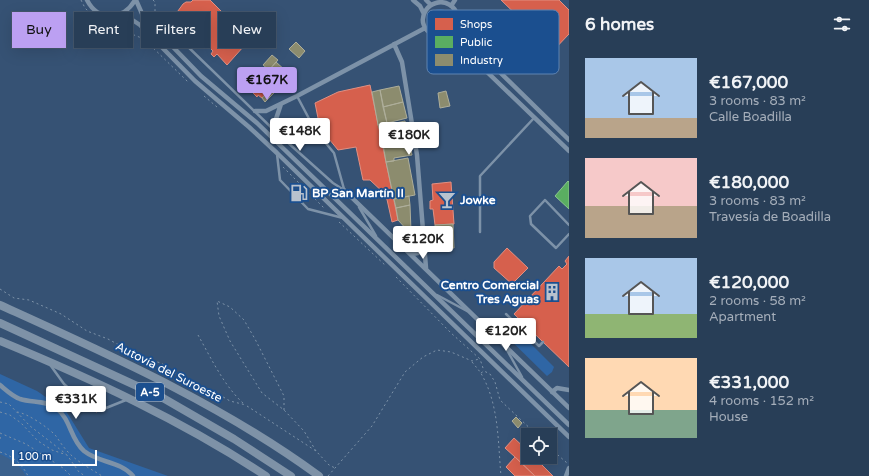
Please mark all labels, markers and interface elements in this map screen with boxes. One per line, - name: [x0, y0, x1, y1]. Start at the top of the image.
- legend: [427, 10, 559, 74]
- chip: Buy: [12, 12, 66, 48]
- chip: Rent: [74, 12, 133, 48]
- chip: Filters: [141, 12, 210, 48]
- chip: New: [218, 12, 276, 48]
- icon: filters: [831, 13, 853, 35]
- text: 6 homes: [585, 14, 654, 35]
- text: Shops: [460, 18, 492, 31]
- text: Public: [460, 36, 492, 49]
- text: Industry: [460, 54, 503, 67]
- pin: €167K: [239, 67, 295, 101]
- text: €167K: [246, 72, 288, 88]
- text: €167,000: [709, 72, 788, 93]
- icon: home: [617, 74, 665, 122]
- text: 3 rooms · 83 m²: [709, 93, 806, 109]
- text: Calle Boadilla: [709, 109, 792, 125]
- pin: €148K: [272, 118, 328, 152]
- pin: €180K: [381, 122, 437, 156]
- text: €148K: [279, 123, 321, 139]
- text: €180K: [388, 127, 430, 143]
- text: €180,000: [709, 172, 789, 193]
- icon: home: [617, 174, 665, 222]
- fuel station icon: BP San Martín II: [289, 183, 309, 203]
- place label: BP San Martín II: [312, 186, 404, 200]
- bar icon: Jowke: [437, 190, 457, 210]
- place label: Jowke: [459, 193, 496, 207]
- text: 3 rooms · 83 m²: [709, 193, 806, 209]
- text: Travesía de Boadilla: [709, 209, 831, 225]
- pin: €120K: [395, 226, 451, 260]
- text: €120K: [402, 231, 444, 247]
- text: €120,000: [709, 272, 789, 293]
- icon: home: [617, 274, 665, 322]
- place label: Centro Comercial Tres Aguas: [441, 278, 539, 307]
- building icon: Centro Comercial Tres Aguas: [542, 282, 562, 302]
- text: 2 rooms · 58 m²: [709, 293, 806, 309]
- text: Apartment: [709, 309, 776, 325]
- pin: €120K: [478, 318, 534, 352]
- text: €120K: [485, 323, 527, 339]
- street label: Autovía del Suroeste: [113, 339, 225, 405]
- text: €331,000: [709, 372, 789, 393]
- icon: home: [617, 374, 665, 422]
- road number: A-5: [136, 383, 164, 401]
- pin: €331K: [48, 386, 104, 420]
- text: €331K: [55, 391, 97, 407]
- text: 4 rooms · 152 m²: [709, 393, 814, 409]
- text: House: [709, 409, 748, 425]
- map controls: [521, 428, 557, 464]
- button: locate: [521, 428, 557, 464]
- scale bar: [12, 448, 97, 467]
- text: 100 m: [18, 450, 52, 463]

